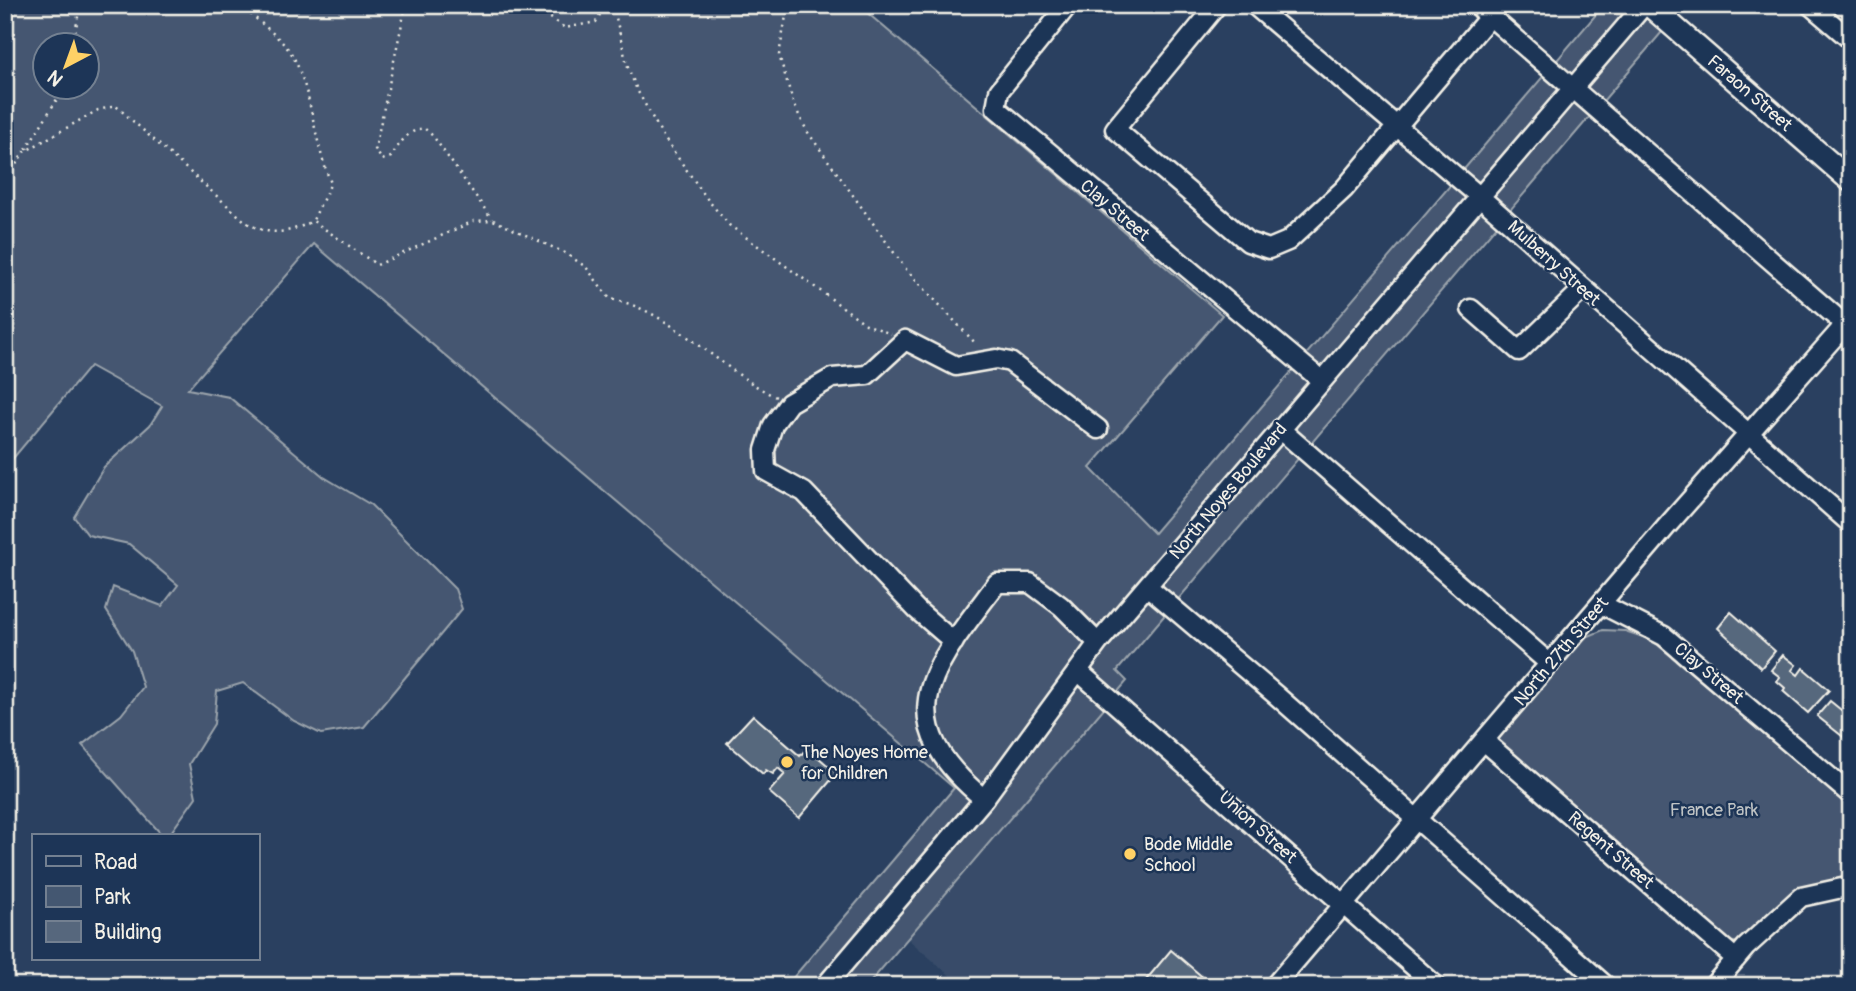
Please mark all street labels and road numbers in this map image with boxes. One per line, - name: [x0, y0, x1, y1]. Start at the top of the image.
- street label: Faraon Street: [1702, 50, 1798, 137]
- street label: Clay Street: [1075, 175, 1155, 247]
- street label: Mulberry Street: [1502, 216, 1605, 312]
- street label: North Noyes Boulevard: [1164, 418, 1292, 564]
- street label: North 27th Street: [1509, 591, 1614, 711]
- street label: Clay Street: [1669, 638, 1749, 710]
- street label: Union Street: [1214, 786, 1302, 869]
- street label: Regent Street: [1563, 807, 1659, 895]

